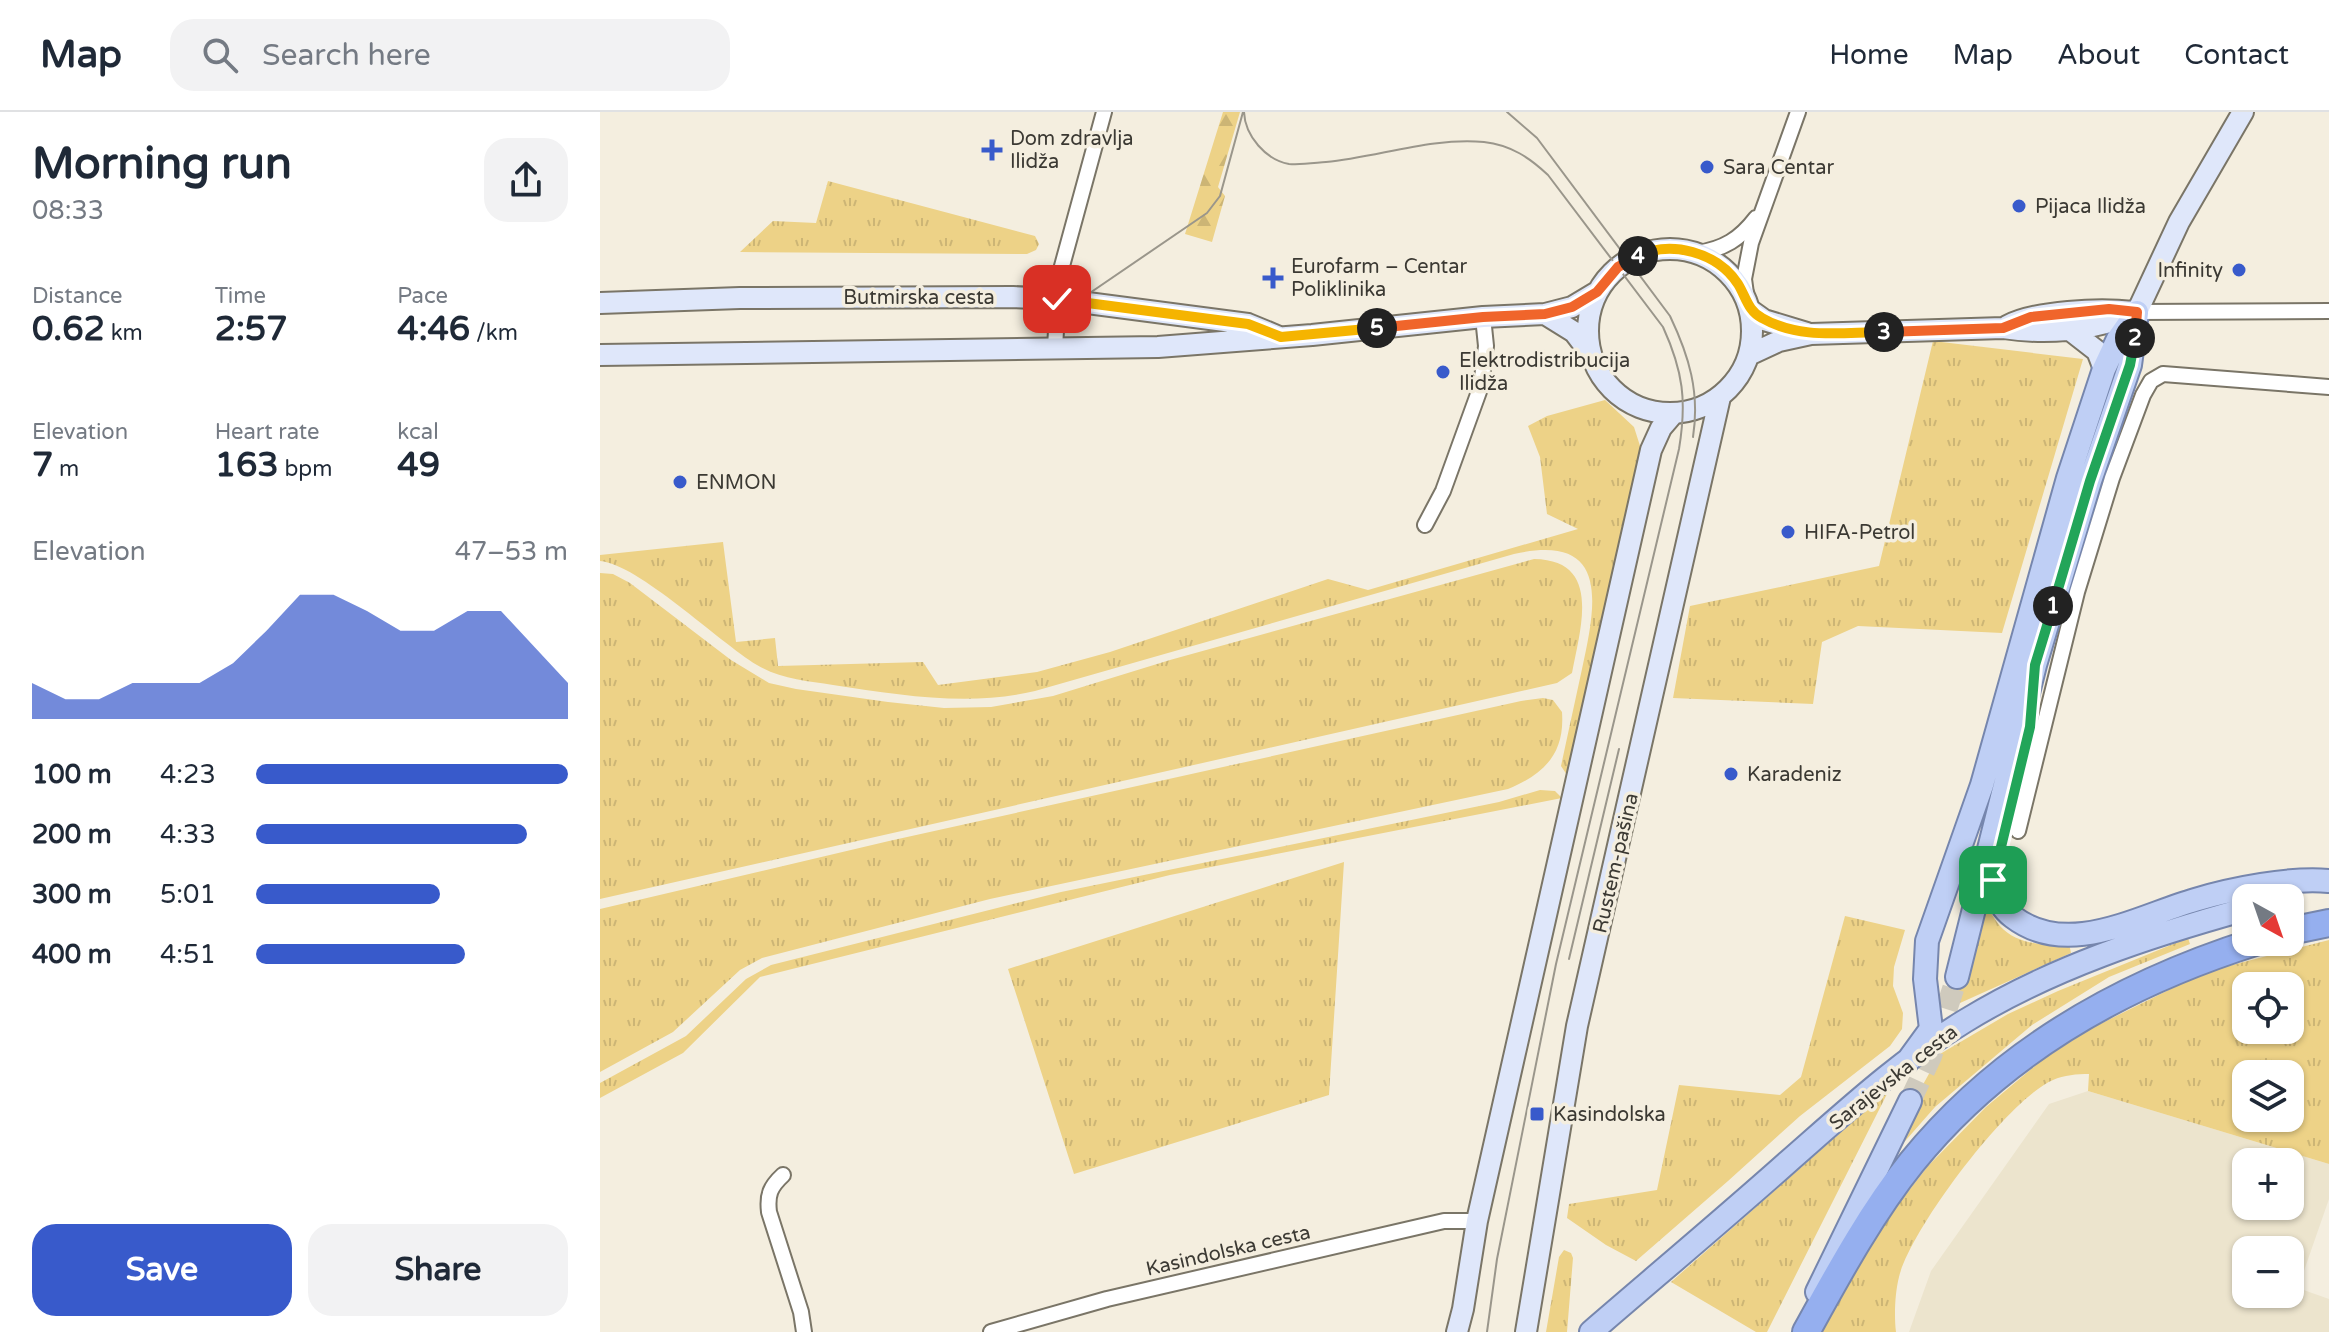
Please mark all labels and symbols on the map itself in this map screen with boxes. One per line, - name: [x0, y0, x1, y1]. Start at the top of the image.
- place label: Dom zdravlja Ilidža: [1010, 127, 1134, 174]
- marker: Dom zdravlja Ilidža: [981, 139, 1003, 161]
- place label: Sara Centar: [1723, 156, 1834, 180]
- marker: Sara Centar: [1698, 158, 1716, 176]
- place label: Pijaca Ilidža: [2035, 195, 2146, 219]
- marker: Pijaca Ilidža: [2010, 197, 2028, 215]
- pin: 4: [1618, 236, 1658, 276]
- place label: Eurofarm – Centar Poliklinika: [1291, 255, 1467, 302]
- place label: Infinity: [2157, 259, 2223, 283]
- marker: Infinity: [2230, 261, 2248, 279]
- pin: [1023, 265, 1091, 333]
- marker: Eurofarm – Centar Poliklinika: [1262, 267, 1284, 289]
- street label: Butmirska cesta: [843, 286, 995, 310]
- pin: 5: [1357, 308, 1397, 348]
- pin: 3: [1864, 312, 1904, 352]
- pin: 2: [2115, 318, 2155, 358]
- place label: Elektrodistribucija Ilidža: [1459, 349, 1630, 396]
- marker: Elektrodistribucija Ilidža: [1434, 363, 1452, 381]
- place label: ENMON: [696, 471, 776, 495]
- marker: ENMON: [671, 473, 689, 491]
- place label: HIFA-Petrol: [1804, 521, 1915, 545]
- marker: HIFA-Petrol: [1779, 523, 1797, 541]
- pin: 1: [2033, 586, 2073, 626]
- place label: Karadeniz: [1747, 763, 1842, 787]
- marker: Karadeniz: [1722, 765, 1740, 783]
- street label: Rustem-pašina: [1588, 791, 1644, 936]
- pin: [1959, 846, 2027, 914]
- north arrow: [2232, 884, 2304, 956]
- street label: Sarajevska cesta: [1825, 1020, 1963, 1135]
- place label: Kasindolska: [1553, 1103, 1666, 1127]
- marker: Kasindolska: [1528, 1105, 1546, 1123]
- street label: Kasindolska cesta: [1144, 1220, 1313, 1282]

